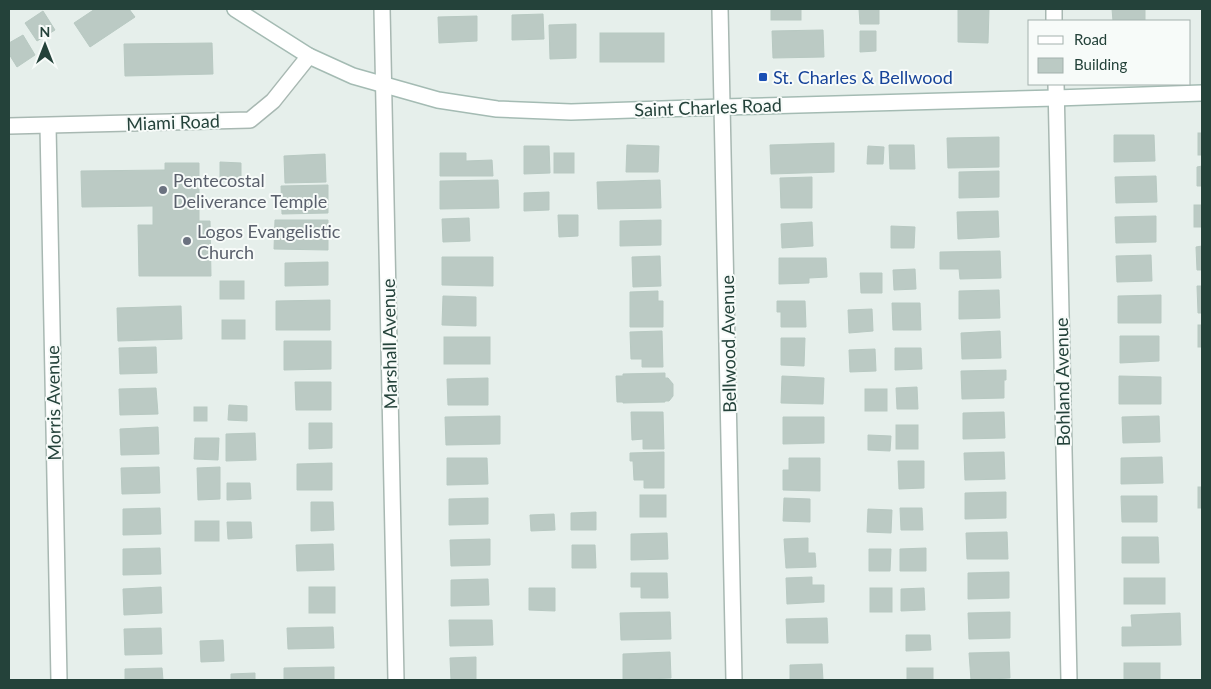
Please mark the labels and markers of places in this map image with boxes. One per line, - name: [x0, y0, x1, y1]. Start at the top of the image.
- place label: St. Charles & Bellwood: [773, 66, 953, 88]
- marker: St. Charles & Bellwood: [757, 71, 769, 83]
- place label: Pentecostal Deliverance Temple: [173, 169, 327, 212]
- marker: Pentecostal Deliverance Temple: [157, 184, 169, 196]
- place label: Logos Evangelistic Church: [197, 220, 341, 263]
- marker: Logos Evangelistic Church: [181, 235, 193, 247]

